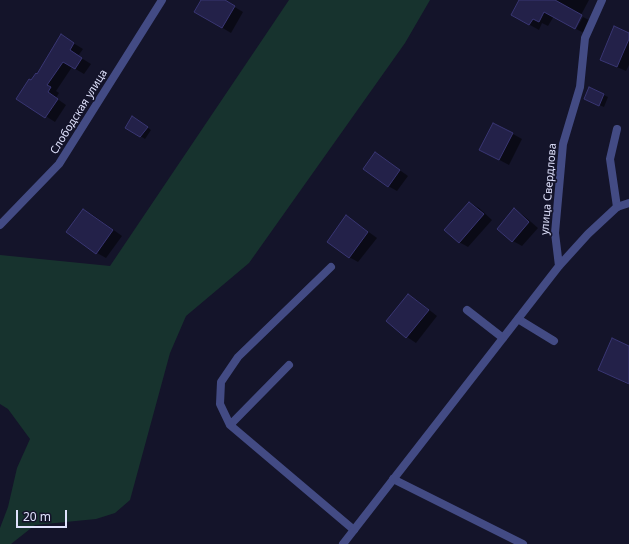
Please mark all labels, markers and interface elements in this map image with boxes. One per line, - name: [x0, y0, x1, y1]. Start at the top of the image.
- street label: Слободская улица: [48, 67, 110, 157]
- street label: улица Свердлова: [538, 143, 560, 235]
- scale bar: [18, 502, 69, 528]
- text: 20 m: [23, 508, 51, 525]

